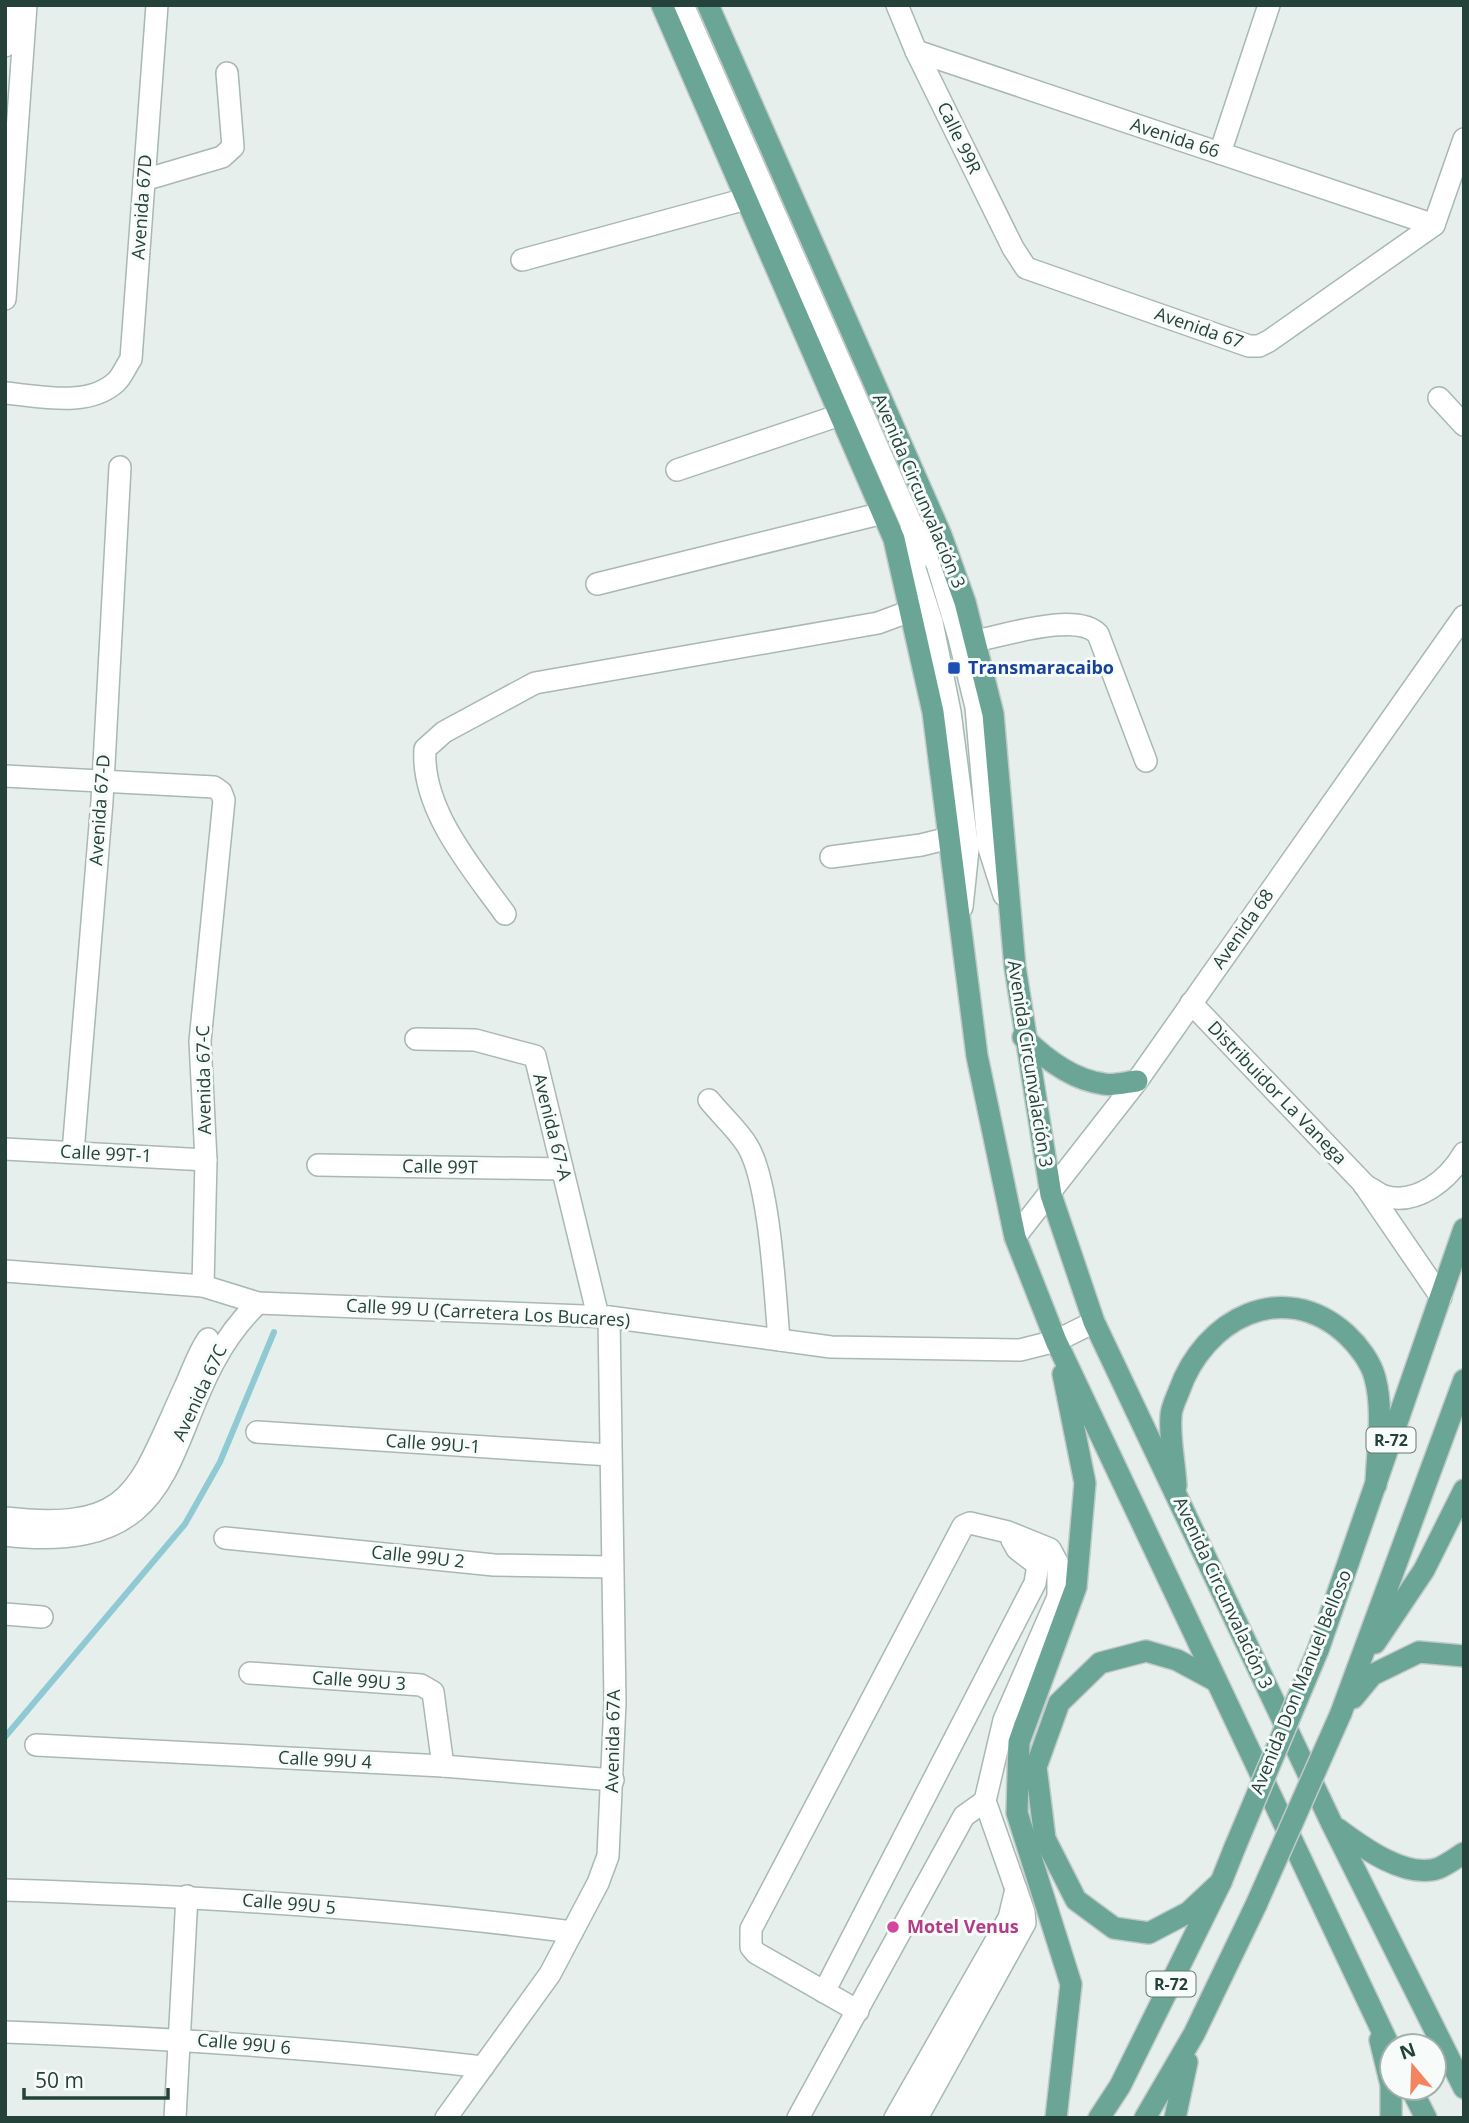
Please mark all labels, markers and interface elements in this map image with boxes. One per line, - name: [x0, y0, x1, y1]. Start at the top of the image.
- street label: Calle 99R: [932, 98, 988, 177]
- street label: Avenida 66: [1128, 111, 1223, 163]
- street label: Avenida 67D: [125, 154, 157, 260]
- street label: Avenida 67: [1152, 301, 1247, 353]
- street label: Avenida Circunvalación 3: [868, 390, 972, 592]
- place label: Transmaracaibo: [968, 655, 1114, 679]
- marker: Transmaracaibo: [946, 660, 962, 676]
- street label: Avenida 67-D: [83, 754, 115, 866]
- street label: Avenida 68: [1206, 884, 1278, 973]
- street label: Avenida Circunvalación 3: [1003, 959, 1059, 1169]
- street label: Distribuidor La Vanega: [1203, 1015, 1353, 1169]
- street label: Avenida 67-C: [190, 1025, 216, 1135]
- street label: Avenida 67-A: [528, 1071, 578, 1183]
- street label: Calle 99T-1: [60, 1139, 153, 1167]
- street label: Calle 99T: [402, 1153, 478, 1179]
- street label: Calle 99 U (Carretera Los Bucares): [345, 1293, 631, 1331]
- street label: Avenida 67C: [166, 1341, 232, 1445]
- street label: Calle 99U-1: [385, 1428, 481, 1458]
- road number: R-72: [1366, 1428, 1416, 1452]
- street label: Avenida Circunvalación 3: [1169, 1493, 1279, 1692]
- street label: Calle 99U 2: [370, 1539, 466, 1573]
- street label: Avenida Don Manuel Belloso: [1244, 1566, 1356, 1797]
- street label: Calle 99U 3: [311, 1665, 407, 1695]
- street label: Avenida 67A: [599, 1688, 625, 1793]
- street label: Calle 99U 4: [278, 1745, 373, 1773]
- street label: Calle 99U 5: [241, 1887, 337, 1919]
- place label: Motel Venus: [907, 1914, 1019, 1938]
- marker: Motel Venus: [885, 1919, 901, 1935]
- road number: R-72: [1146, 1972, 1196, 1996]
- street label: Calle 99U 6: [196, 2027, 292, 2059]
- north arrow: [1378, 2032, 1448, 2102]
- text: N: [1396, 2036, 1419, 2066]
- scale bar: [24, 2056, 168, 2100]
- text: 50 m: [35, 2066, 84, 2094]

